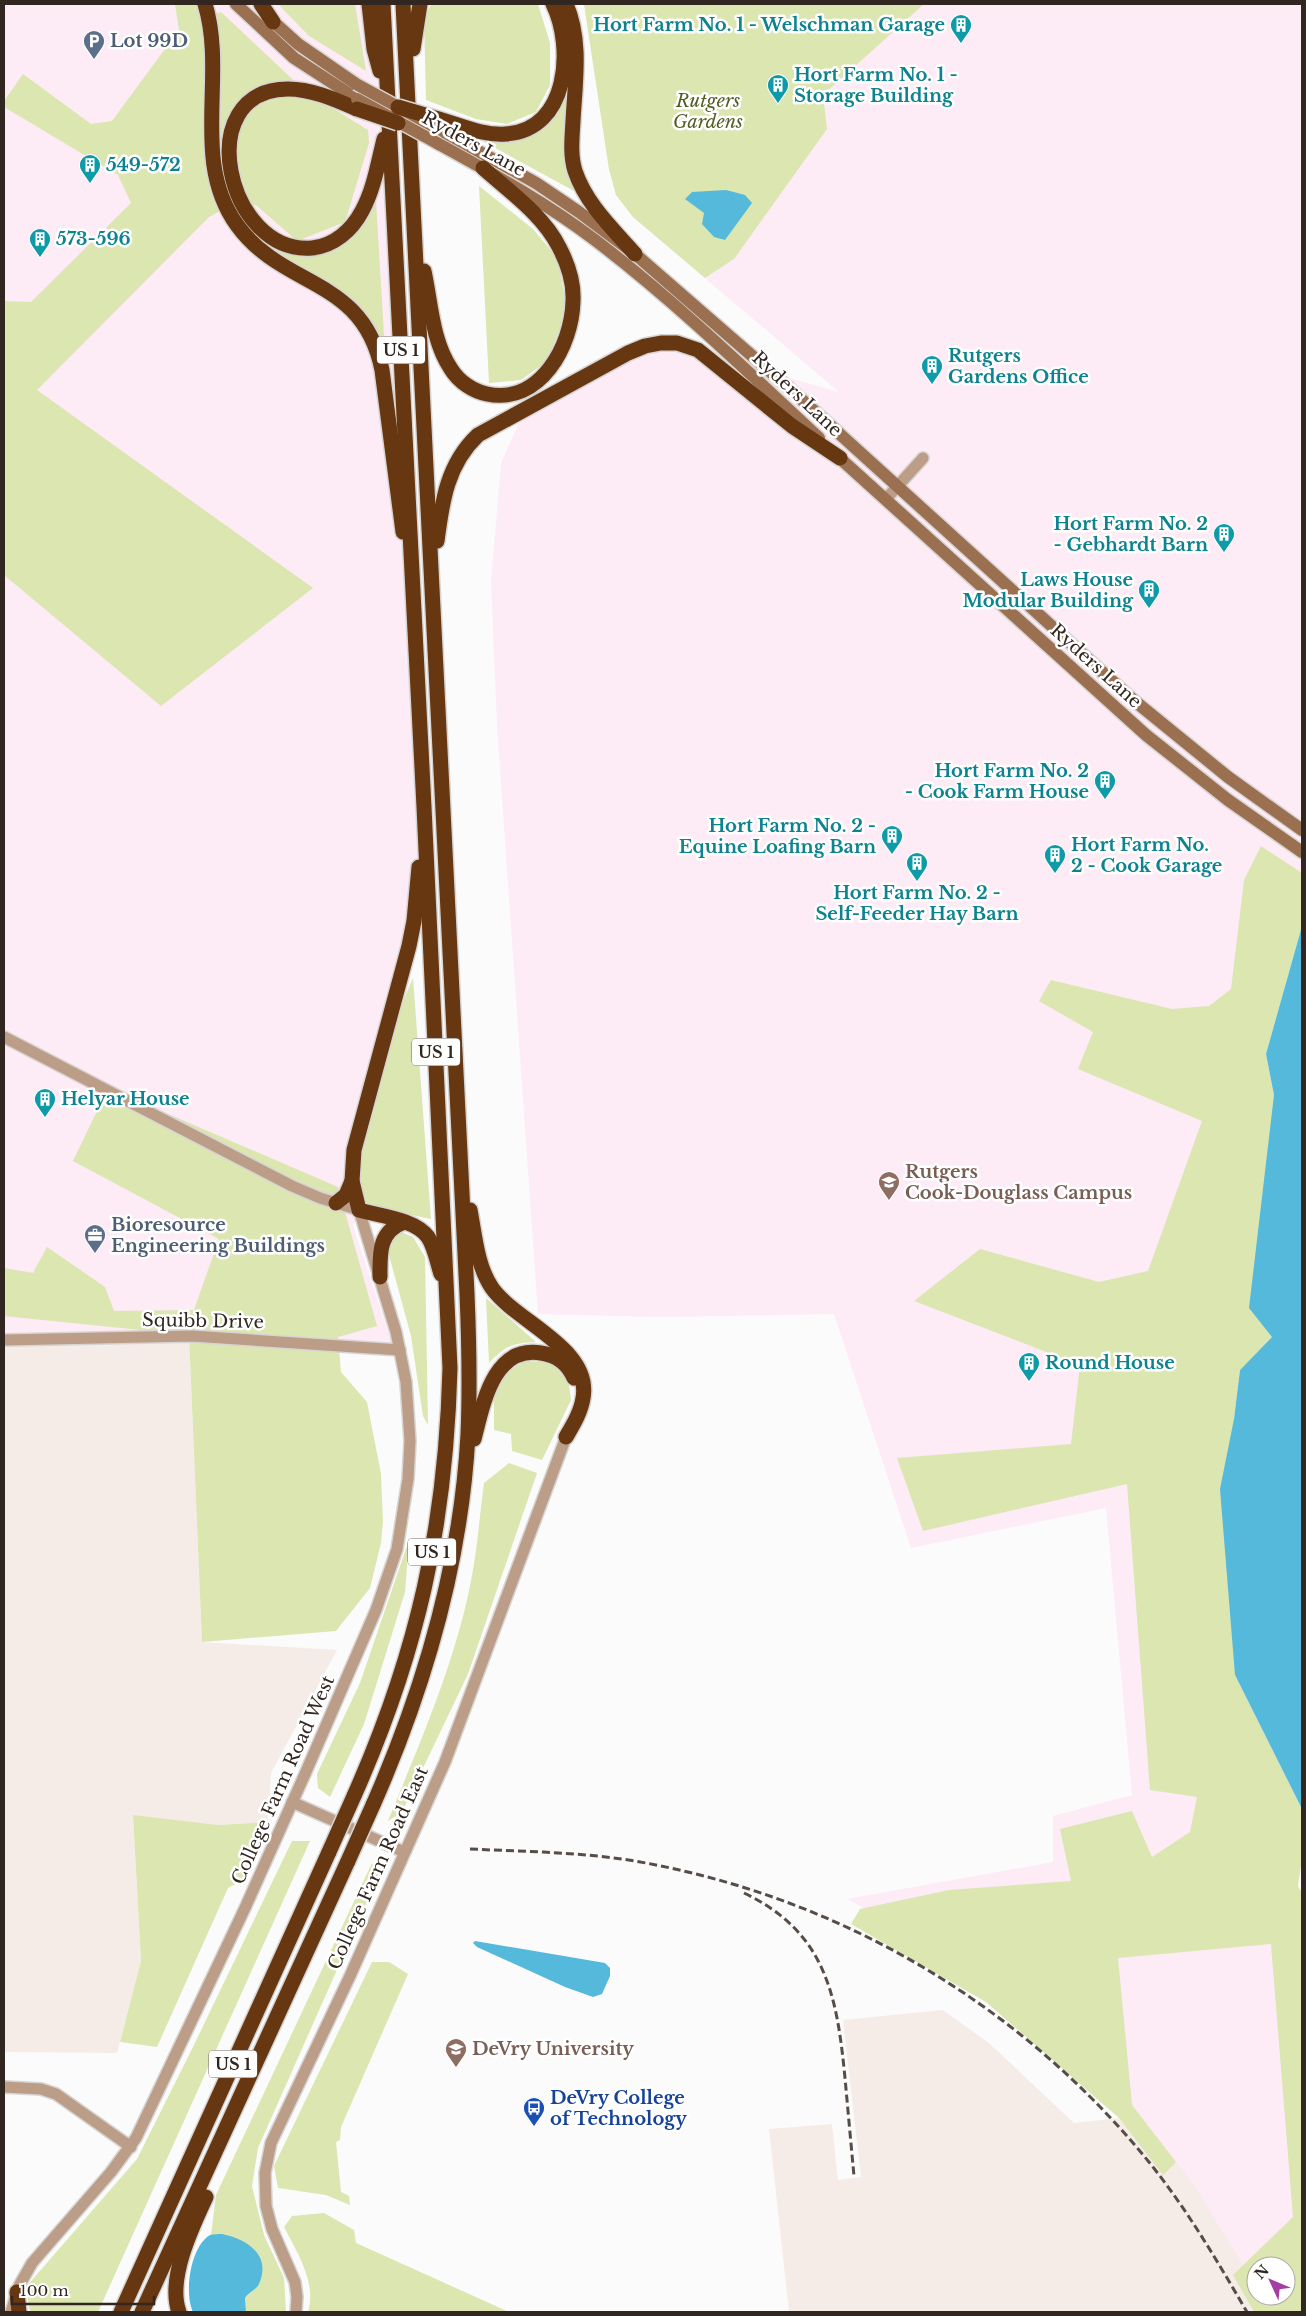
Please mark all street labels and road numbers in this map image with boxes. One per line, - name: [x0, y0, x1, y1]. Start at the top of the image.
- street label: Ryders Lane: [418, 107, 530, 181]
- road number: US 1: [377, 336, 425, 364]
- street label: Ryders Lane: [747, 347, 847, 441]
- street label: Ryders Lane: [1046, 619, 1146, 713]
- road number: US 1: [412, 1038, 460, 1066]
- street label: Squibb Drive: [142, 1309, 264, 1333]
- road number: US 1: [408, 1538, 456, 1565]
- street label: College Farm Road West: [227, 1672, 339, 1888]
- street label: College Farm Road East: [323, 1763, 433, 1973]
- road number: US 1: [209, 2050, 257, 2078]

